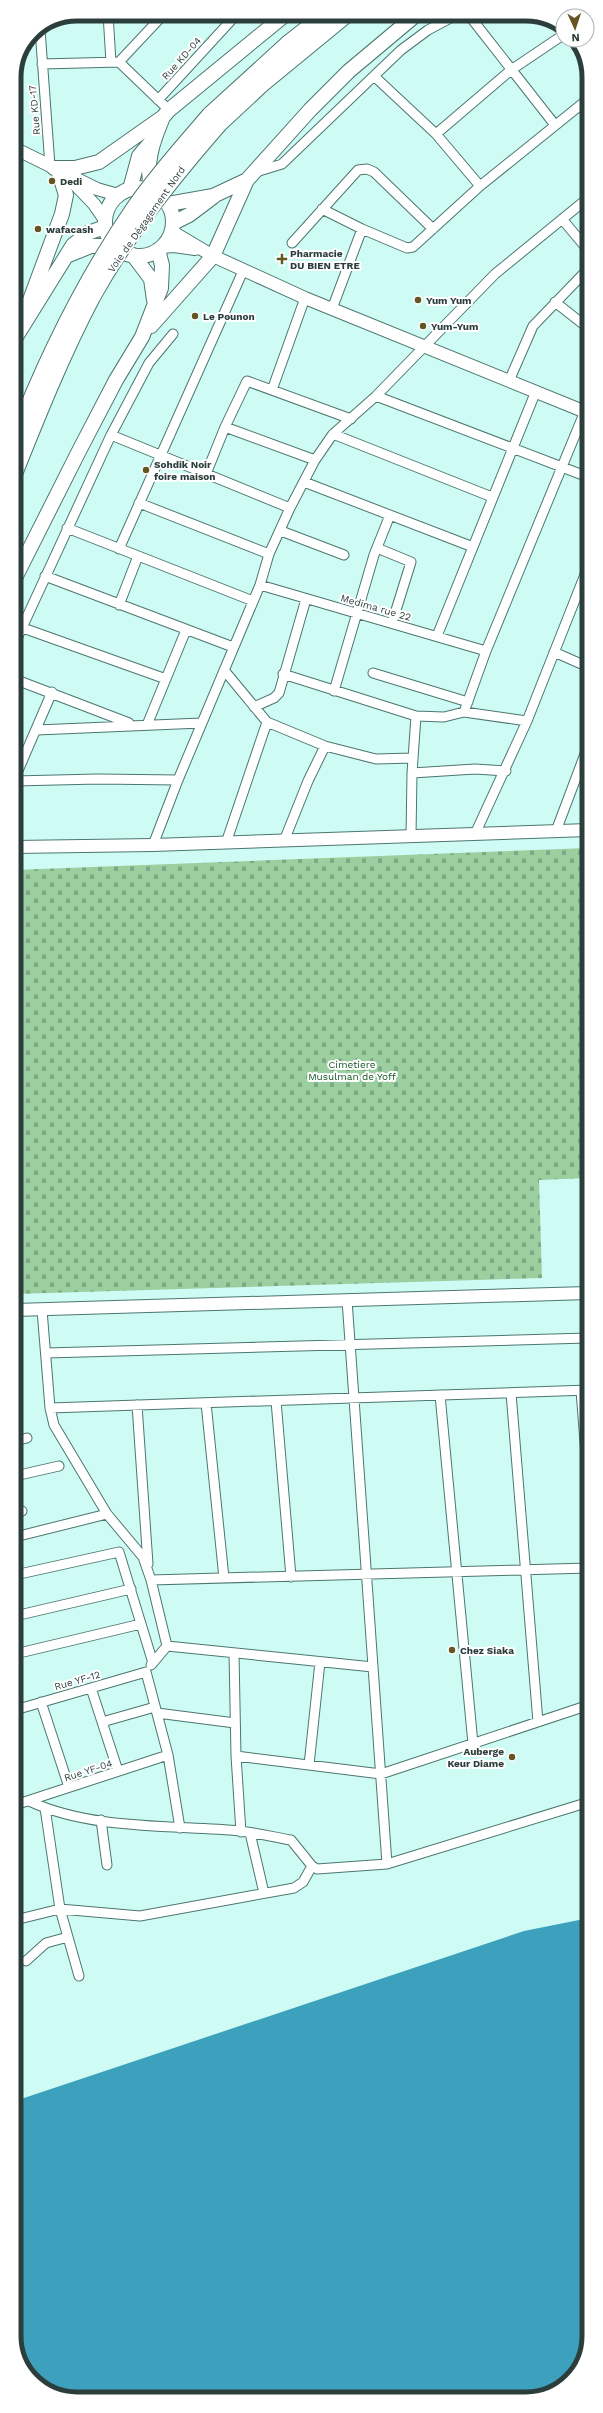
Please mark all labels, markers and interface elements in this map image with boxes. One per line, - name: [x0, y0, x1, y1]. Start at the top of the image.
- north arrow: [555, 8, 595, 48]
- text: N: [571, 31, 580, 44]
- street label: Rue KD-04: [160, 35, 203, 82]
- street label: Rue KD-17: [27, 84, 42, 135]
- street label: Voie de Dégagement Nord: [106, 164, 187, 274]
- marker: Dedi: [47, 176, 57, 186]
- place label: Dedi: [60, 176, 82, 187]
- marker: wafacash: [33, 224, 43, 234]
- place label: wafacash: [46, 224, 93, 235]
- place label: Pharmacie DU BIEN ETRE: [290, 248, 360, 271]
- marker: Pharmacie DU BIEN ETRE: [277, 254, 287, 264]
- marker: Yum Yum: [413, 295, 423, 305]
- place label: Yum Yum: [426, 295, 472, 306]
- marker: Le Pounon: [190, 311, 200, 321]
- place label: Le Pounon: [203, 311, 255, 322]
- marker: Yum-Yum: [418, 321, 428, 331]
- place label: Yum-Yum: [431, 321, 478, 332]
- place label: Sohdik Noir foire maison: [154, 459, 215, 482]
- marker: Sohdik Noir foire maison: [141, 465, 151, 475]
- street label: Medima rue 22: [339, 592, 412, 623]
- park label: Cimetiere Musulman de Yoff: [308, 1059, 396, 1082]
- marker: Chez Siaka: [447, 1645, 457, 1655]
- place label: Chez Siaka: [460, 1645, 514, 1656]
- street label: Rue YF-12: [53, 1669, 101, 1692]
- place label: Auberge Keur Diame: [447, 1746, 504, 1769]
- marker: Auberge Keur Diame: [507, 1752, 517, 1762]
- street label: Rue YF-04: [63, 1757, 114, 1783]

